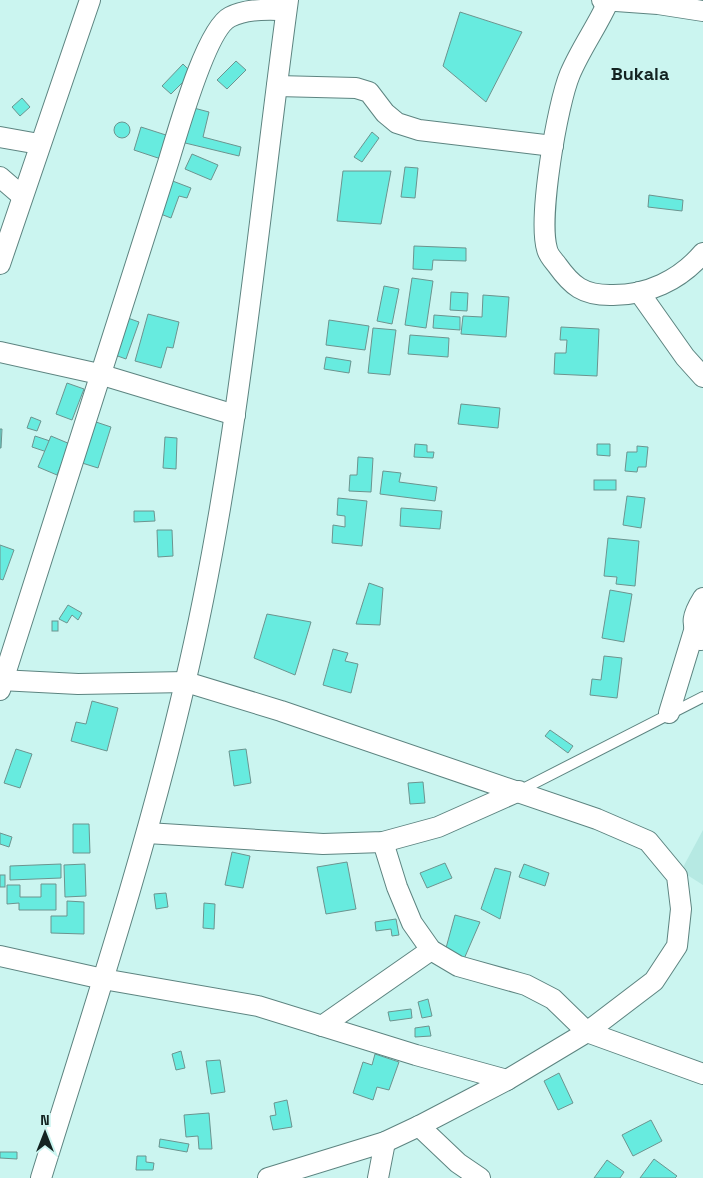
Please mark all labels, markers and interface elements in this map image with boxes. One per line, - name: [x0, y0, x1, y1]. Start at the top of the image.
- district label: Bukala: [611, 62, 670, 85]
- north arrow: [20, 1108, 70, 1158]
- text: N: [40, 1111, 50, 1129]

